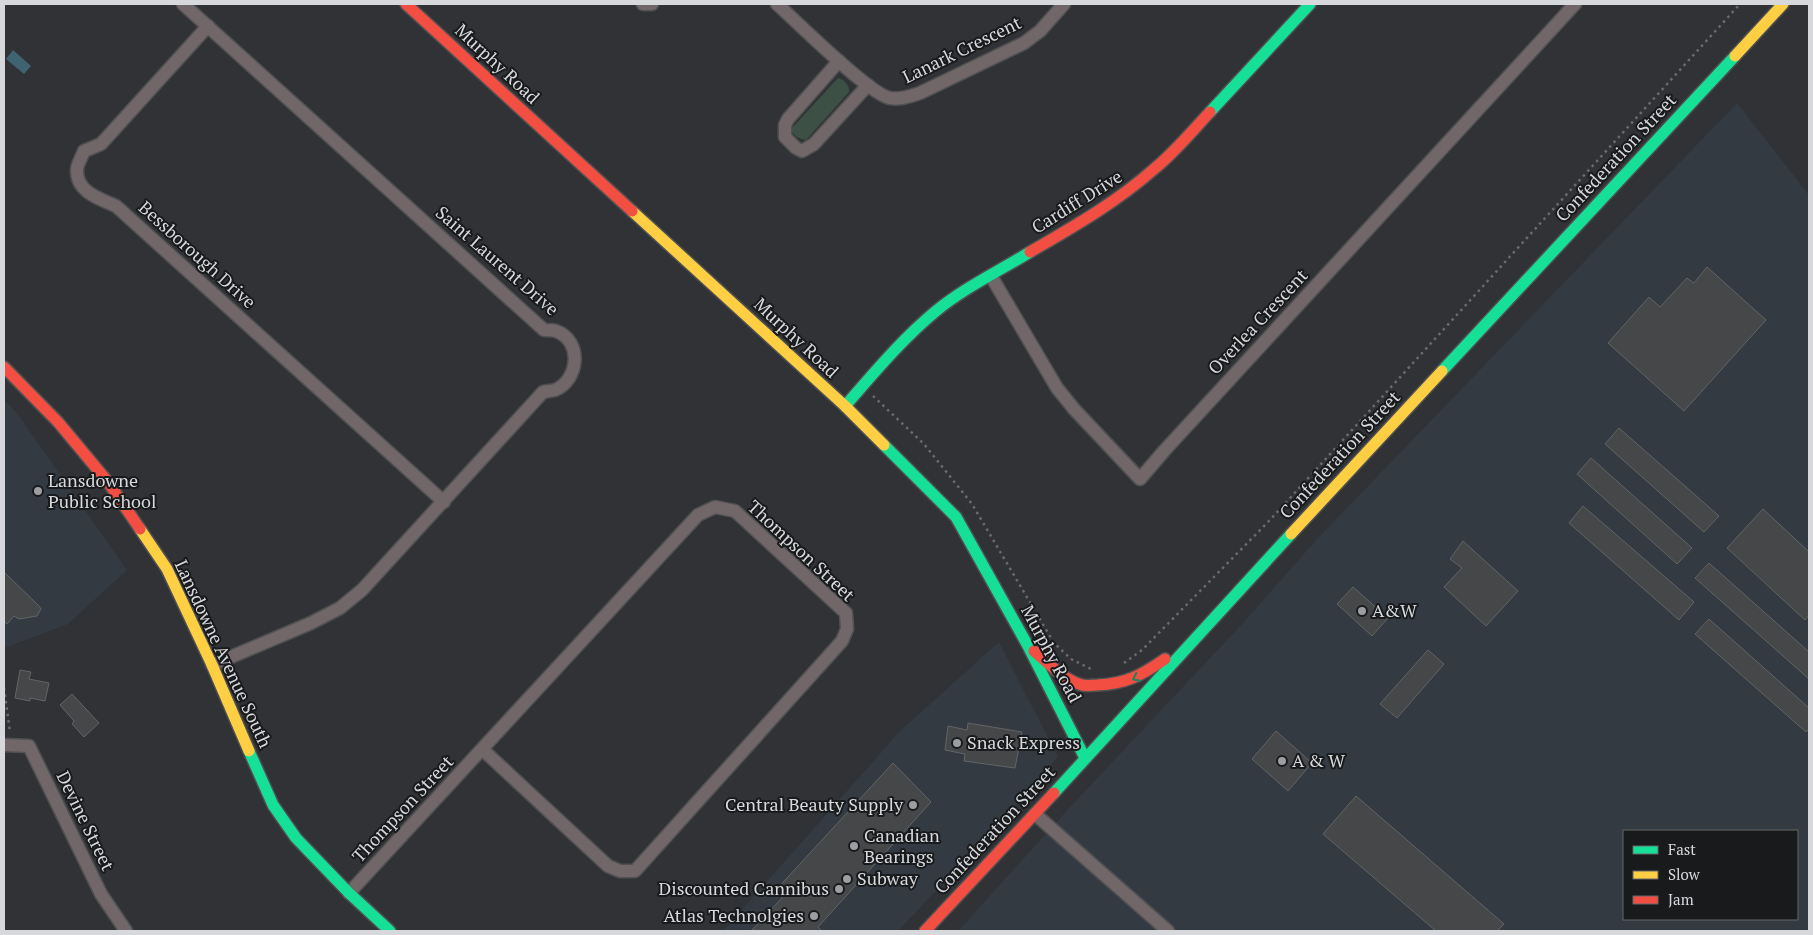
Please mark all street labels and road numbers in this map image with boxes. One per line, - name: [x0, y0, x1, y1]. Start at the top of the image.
- street label: Lanark Crescent: [898, 10, 1025, 88]
- street label: Murphy Road: [450, 18, 545, 109]
- street label: Confederation Street: [1550, 88, 1681, 227]
- street label: Cardiff Drive: [1027, 164, 1126, 239]
- street label: Bessborough Drive: [134, 195, 261, 313]
- street label: Saint Laurent Drive: [431, 200, 564, 320]
- street label: Overlea Crescent: [1202, 263, 1313, 379]
- street label: Murphy Road: [749, 292, 844, 383]
- street label: Confederation Street: [1274, 385, 1405, 524]
- street label: Thompson Street: [743, 494, 861, 606]
- street label: Lansdowne Avenue South: [170, 556, 278, 752]
- street label: Murphy Road: [1016, 601, 1088, 707]
- street label: Thompson Street: [346, 749, 458, 867]
- street label: Confederation Street: [929, 760, 1060, 899]
- street label: Devine Street: [51, 767, 121, 875]

